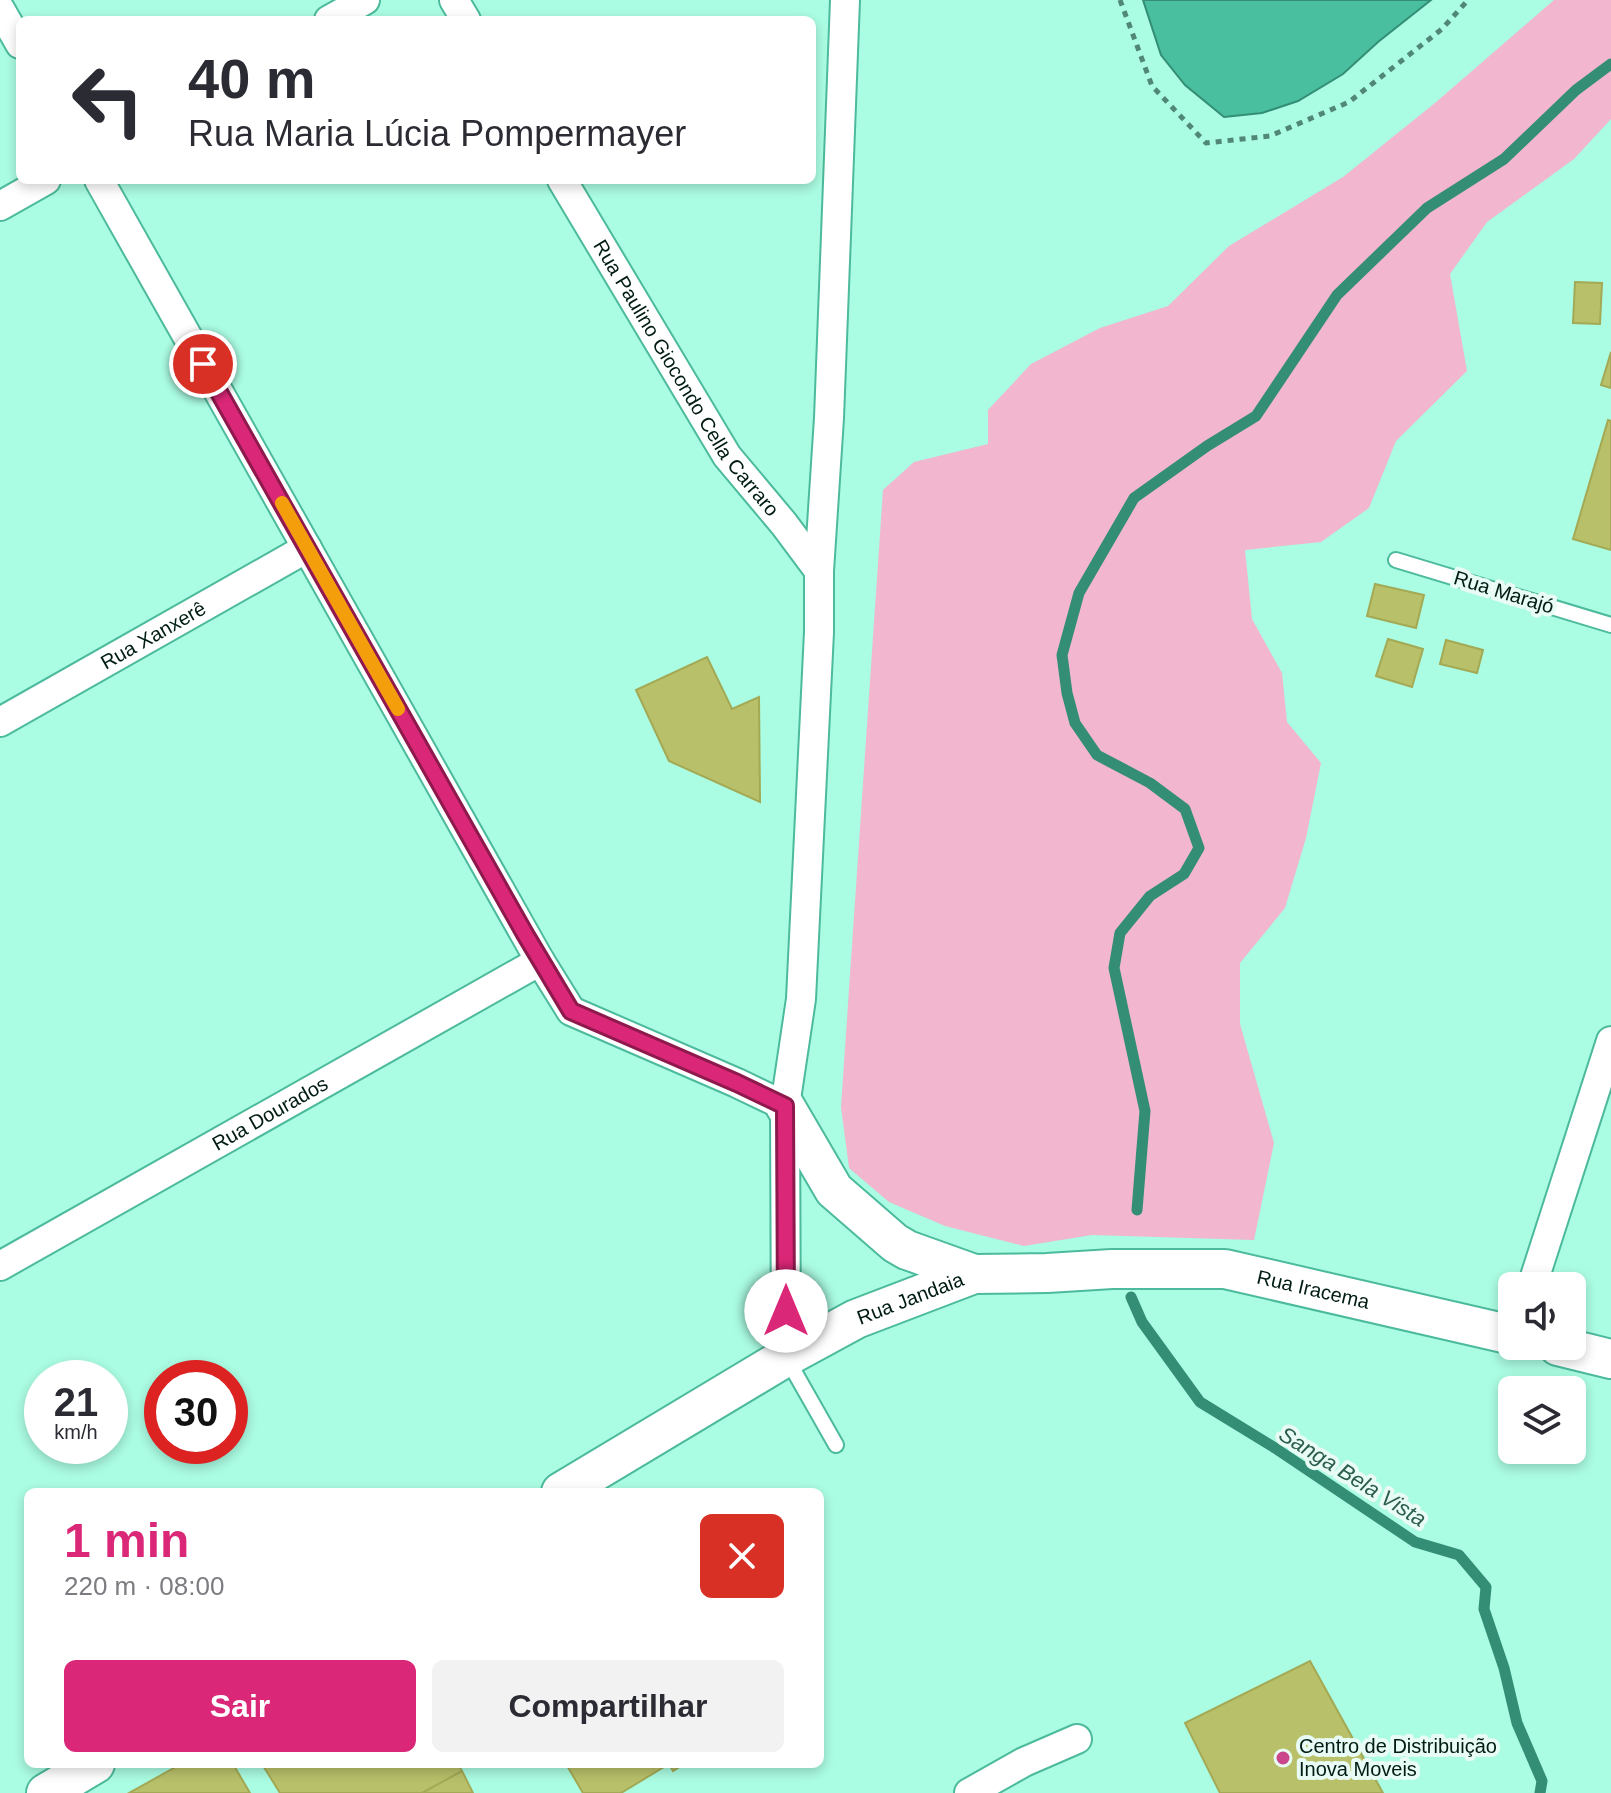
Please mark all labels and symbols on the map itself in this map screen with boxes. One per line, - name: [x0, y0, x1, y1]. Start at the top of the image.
- street label: Rua Paulino Giocondo Cella Carraro: [589, 236, 784, 520]
- pin: [169, 330, 237, 398]
- street label: Rua Marajó: [1451, 566, 1557, 618]
- street label: Rua Xanxerê: [97, 597, 209, 674]
- street label: Rua Dourados: [208, 1072, 331, 1155]
- street label: Rua Iracema: [1255, 1266, 1372, 1313]
- street label: Rua Jandaia: [854, 1268, 967, 1329]
- position arrow: [744, 1269, 828, 1353]
- speed limit sign: 30: [144, 1360, 248, 1464]
- water label: Sanga Bela Vista: [1275, 1421, 1431, 1532]
- place label: Centro de Distribuição Inova Moveis: [1299, 1735, 1497, 1780]
- marker: Centro de Distribuição Inova Moveis: [1274, 1749, 1292, 1767]

